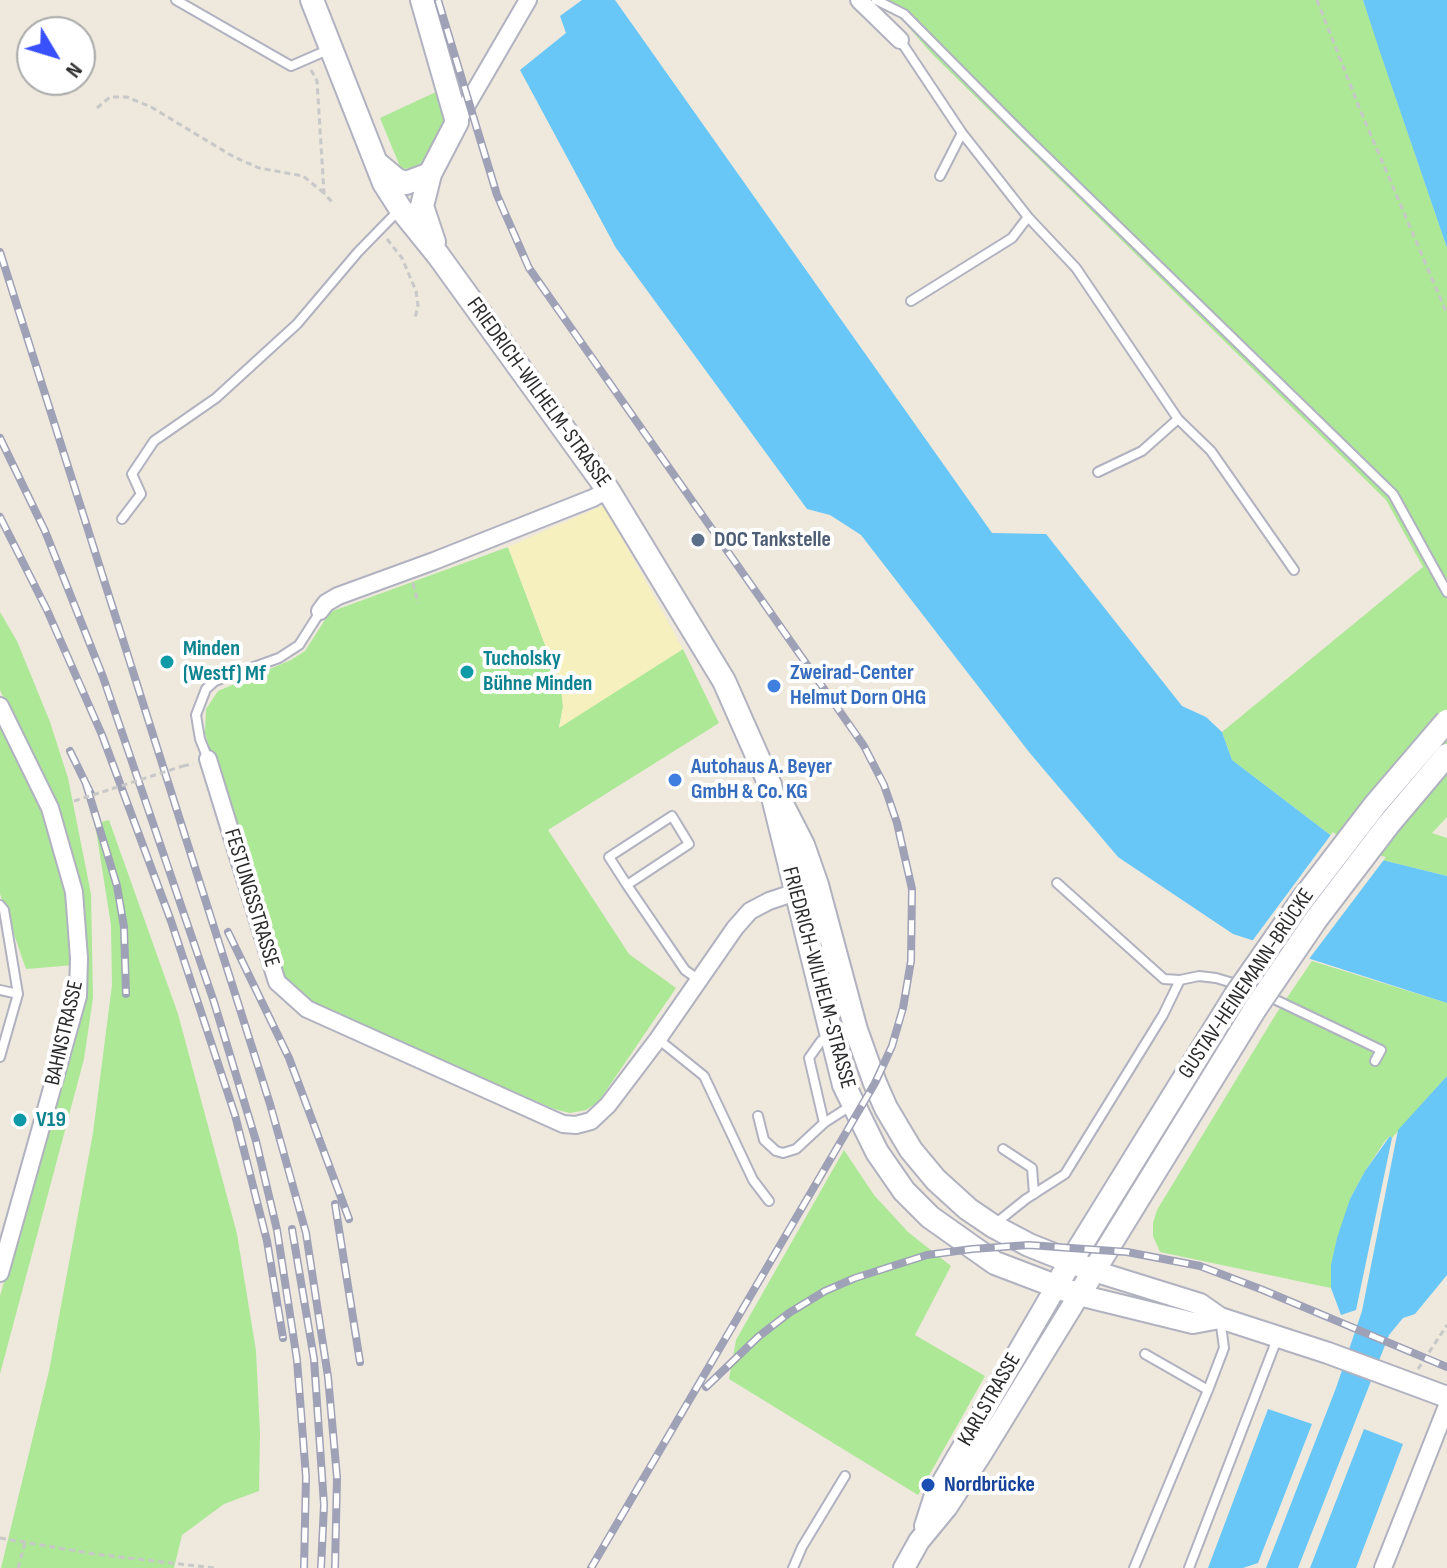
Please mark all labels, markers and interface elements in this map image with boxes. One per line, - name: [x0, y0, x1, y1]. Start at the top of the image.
- north arrow: [16, 16, 96, 96]
- text: N: [59, 57, 88, 83]
- street label: FRIEDRICH-WILHELM-STRASSE: [460, 293, 616, 493]
- place label: DOC Tankstelle: [714, 527, 831, 553]
- marker: DOC Tankstelle: [689, 531, 707, 549]
- place label: Minden (Westf) Mf: [183, 636, 266, 688]
- place label: Tucholsky Bühne Minden: [483, 646, 592, 698]
- marker: Minden (Westf) Mf: [158, 653, 176, 671]
- place label: Zweirad-Center Helmut Dorn OHG: [790, 660, 926, 712]
- marker: Tucholsky Bühne Minden: [458, 663, 476, 681]
- marker: Zweirad-Center Helmut Dorn OHG: [765, 677, 783, 695]
- place label: Autohaus A. Beyer GmbH & Co. KG: [691, 754, 832, 806]
- marker: Autohaus A. Beyer GmbH & Co. KG: [666, 771, 684, 789]
- street label: FESTUNGSSTRASSE: [217, 826, 285, 970]
- street label: FRIEDRICH-WILHELM-STRASSE: [776, 864, 860, 1092]
- street label: GUSTAV-HEINEMANN-BRÜCKE: [1174, 884, 1320, 1084]
- street label: BAHNSTRASSE: [40, 978, 90, 1088]
- place label: V19: [36, 1107, 66, 1133]
- marker: V19: [11, 1111, 29, 1129]
- street label: KARLSTRASSE: [953, 1349, 1027, 1451]
- place label: Nordbrücke: [944, 1472, 1035, 1498]
- marker: Nordbrücke: [919, 1476, 937, 1494]

